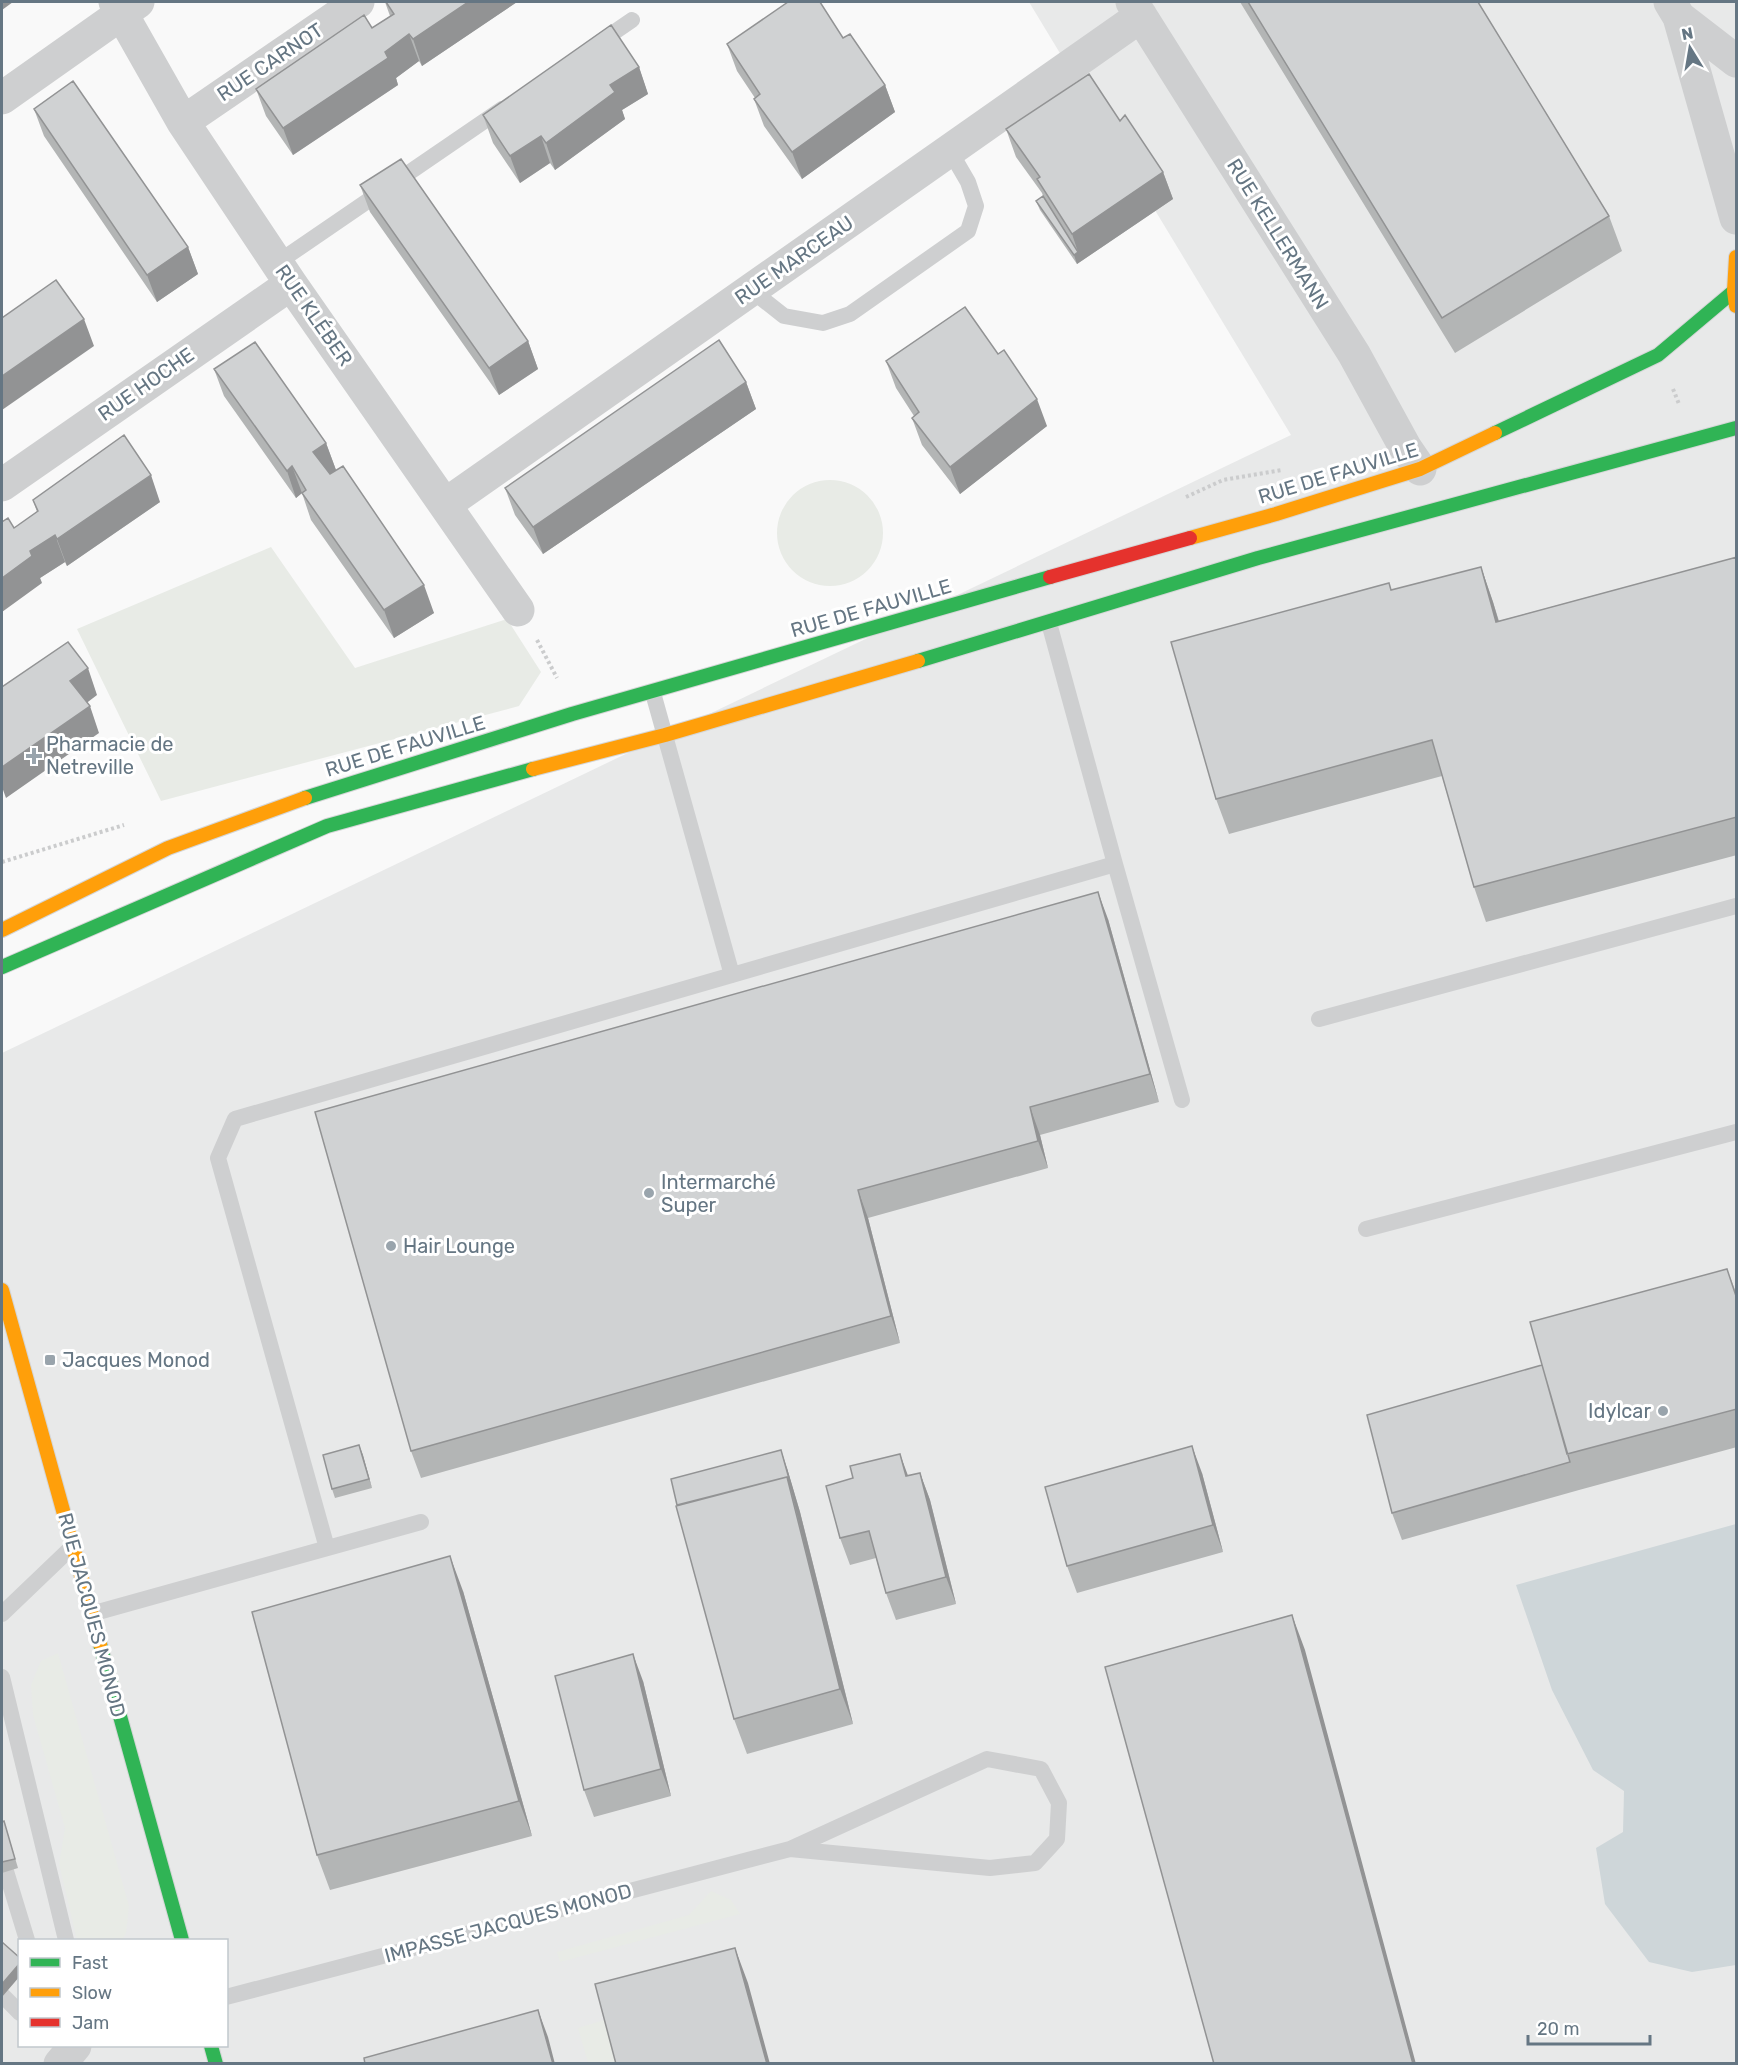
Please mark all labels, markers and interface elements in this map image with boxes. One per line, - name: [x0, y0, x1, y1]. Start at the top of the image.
- street label: RUE CARNOT: [212, 18, 328, 106]
- north arrow: [1660, 18, 1720, 78]
- text: N: [1680, 23, 1695, 44]
- street label: RUE KELLERMANN: [1222, 154, 1334, 314]
- street label: RUE MARCEAU: [730, 210, 858, 310]
- street label: RUE KLÉBER: [270, 260, 358, 370]
- street label: RUE HOCHE: [93, 342, 199, 426]
- street label: RUE DE FAUVILLE: [1255, 437, 1421, 509]
- street label: RUE DE FAUVILLE: [788, 574, 954, 642]
- street label: RUE DE FAUVILLE: [322, 710, 488, 782]
- place label: Pharmacie de Netreville: [46, 732, 174, 779]
- marker: Pharmacie de Netreville: [27, 749, 41, 763]
- place label: Intermarché Super: [661, 1170, 776, 1217]
- marker: Intermarché Super: [642, 1186, 656, 1200]
- place label: Hair Lounge: [403, 1234, 515, 1258]
- marker: Hair Lounge: [384, 1239, 398, 1253]
- place label: Jacques Monod: [62, 1348, 210, 1372]
- marker: Jacques Monod: [43, 1353, 57, 1367]
- place label: Idylcar: [1588, 1399, 1651, 1423]
- marker: Idylcar: [1656, 1404, 1670, 1418]
- street label: RUE JACQUES MONOD: [53, 1510, 131, 1720]
- street label: IMPASSE JACQUES MONOD: [382, 1878, 634, 1968]
- legend: [18, 1939, 228, 2047]
- text: Fast: [72, 1952, 108, 1974]
- text: Slow: [72, 1982, 112, 2004]
- scale bar: [1528, 2008, 1650, 2046]
- text: Jam: [72, 2012, 109, 2034]
- text: 20 m: [1537, 2018, 1579, 2040]

